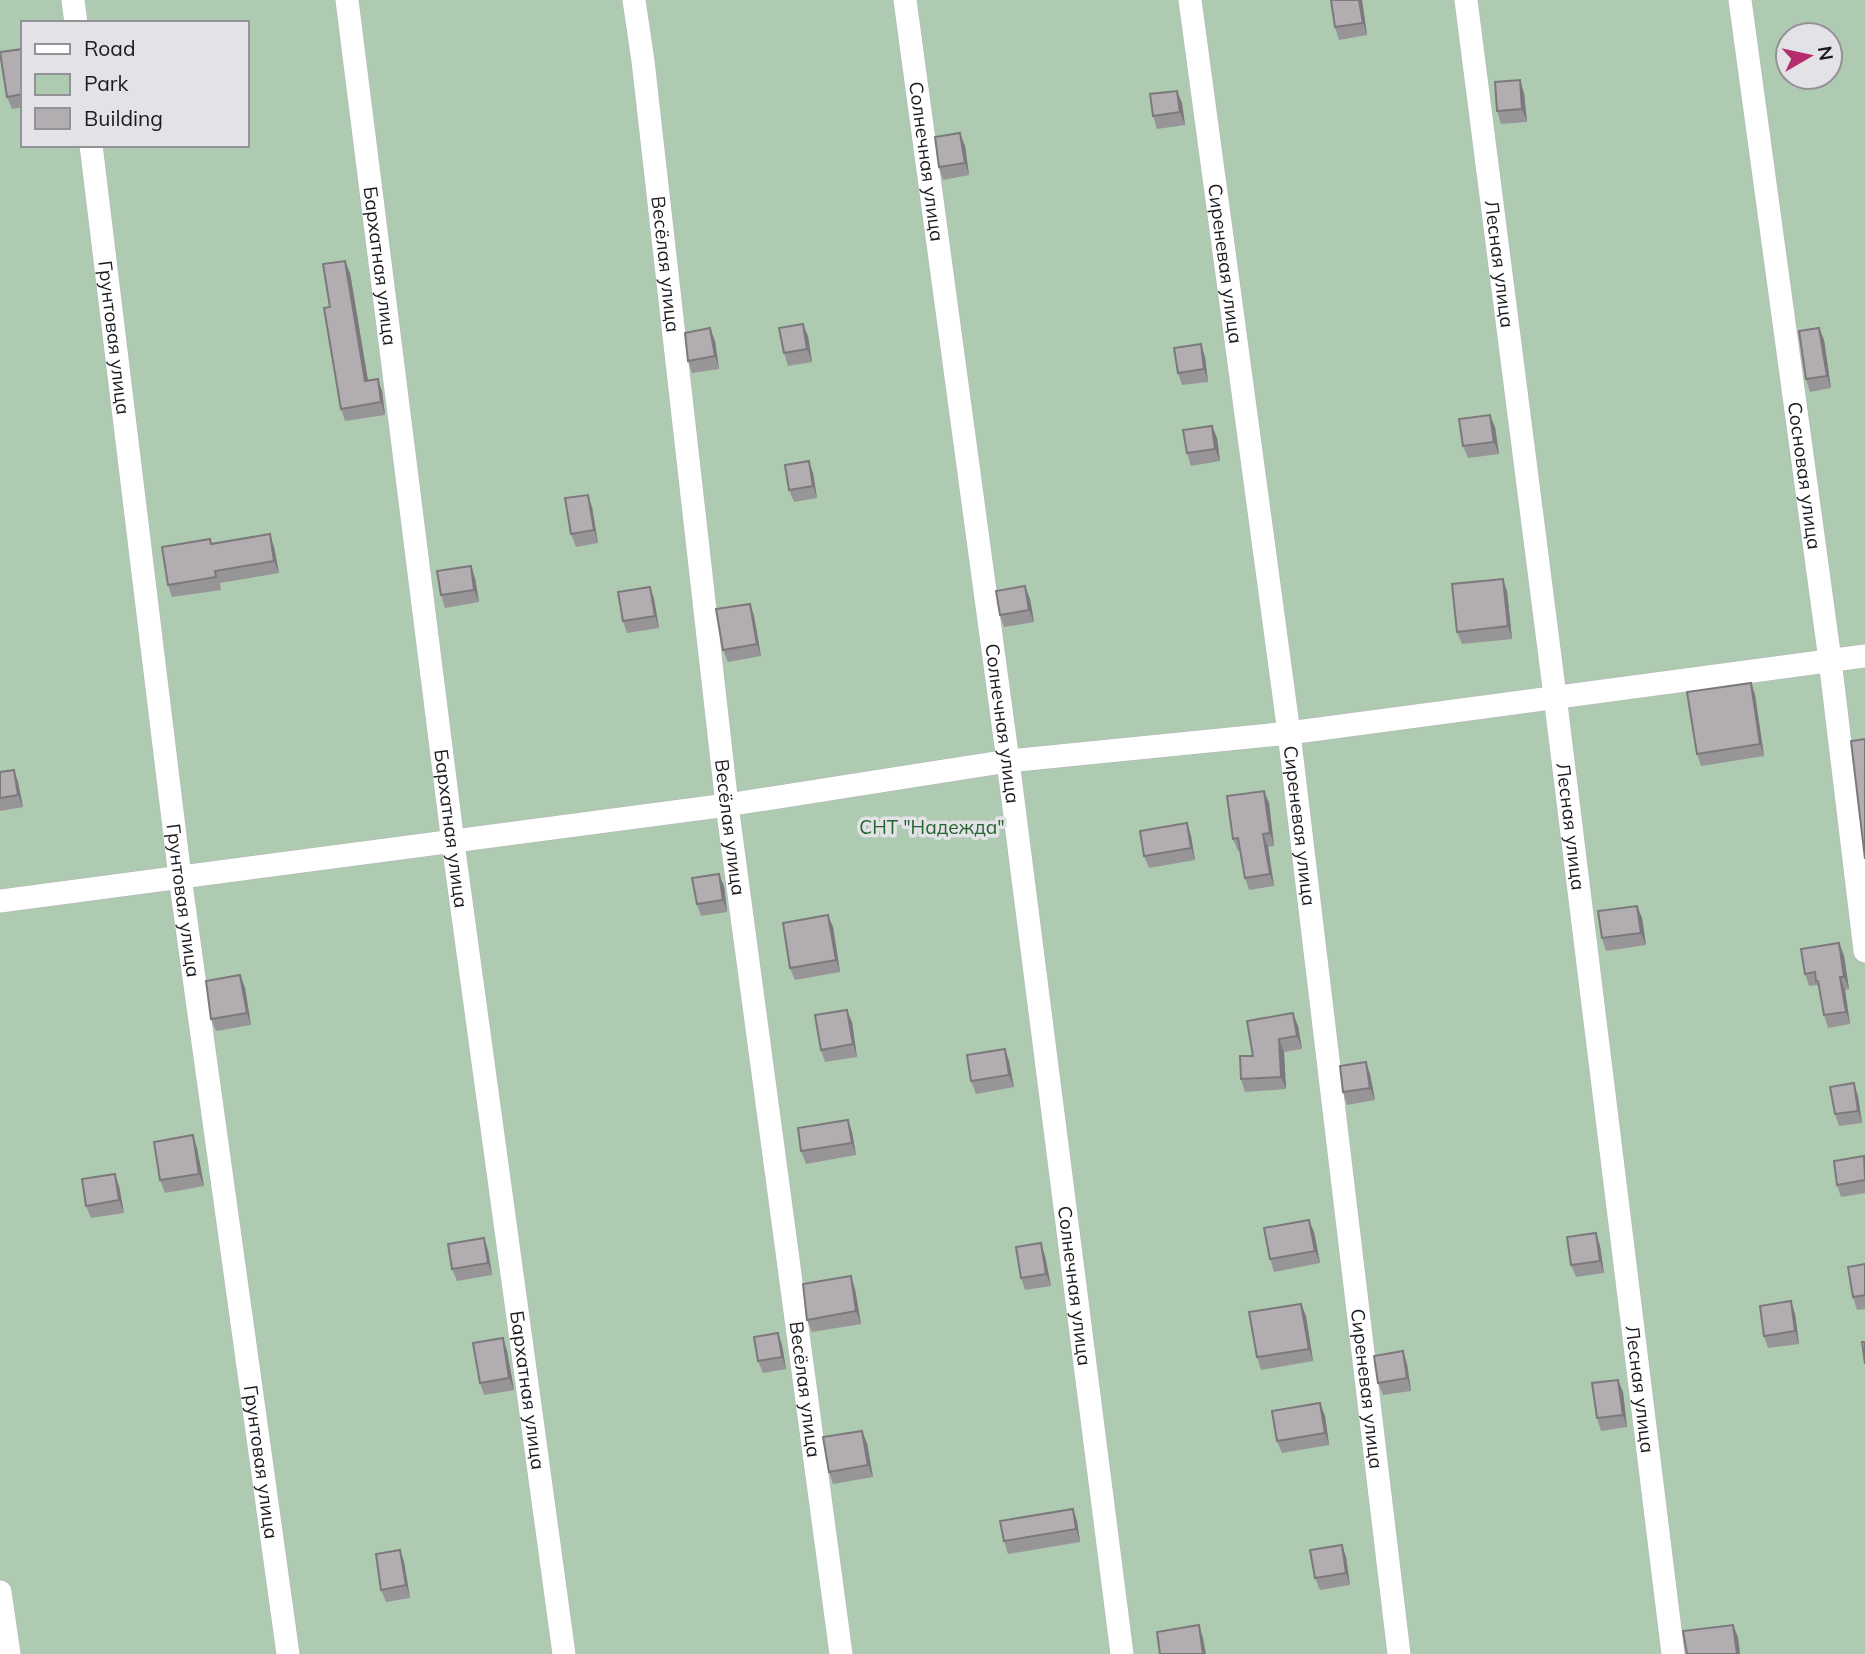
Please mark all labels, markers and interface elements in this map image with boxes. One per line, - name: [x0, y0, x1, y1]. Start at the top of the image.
- legend: [21, 21, 248, 147]
- north arrow: [1774, 21, 1844, 91]
- text: Road: [84, 35, 135, 61]
- text: N: [1813, 44, 1839, 62]
- text: Park: [84, 70, 128, 96]
- street label: Солнечная улица: [904, 80, 950, 243]
- text: Building: [84, 105, 163, 131]
- street label: Сиреневая улица: [1203, 182, 1248, 345]
- street label: Бархатная улица: [359, 185, 402, 347]
- street label: Весёлая улица: [646, 195, 686, 334]
- street label: Лесная улица: [1480, 199, 1520, 329]
- street label: Грунтовая улица: [93, 259, 136, 416]
- street label: Сосновая улица: [1783, 400, 1827, 551]
- street label: Солнечная улица: [980, 642, 1025, 805]
- street label: Сиреневая улица: [1279, 744, 1322, 907]
- street label: Бархатная улица: [429, 748, 474, 909]
- street label: Весёлая улица: [710, 758, 751, 897]
- street label: Лесная улица: [1551, 761, 1591, 892]
- park label: СНТ "Надежда": [859, 815, 1005, 839]
- street label: Грунтовая улица: [162, 822, 206, 979]
- street label: Солнечная улица: [1053, 1204, 1097, 1367]
- street label: Сиреневая улица: [1346, 1307, 1389, 1470]
- street label: Бархатная улица: [505, 1309, 551, 1471]
- street label: Весёлая улица: [784, 1320, 826, 1459]
- street label: Лесная улица: [1621, 1324, 1660, 1454]
- street label: Грунтовая улица: [239, 1384, 284, 1540]

